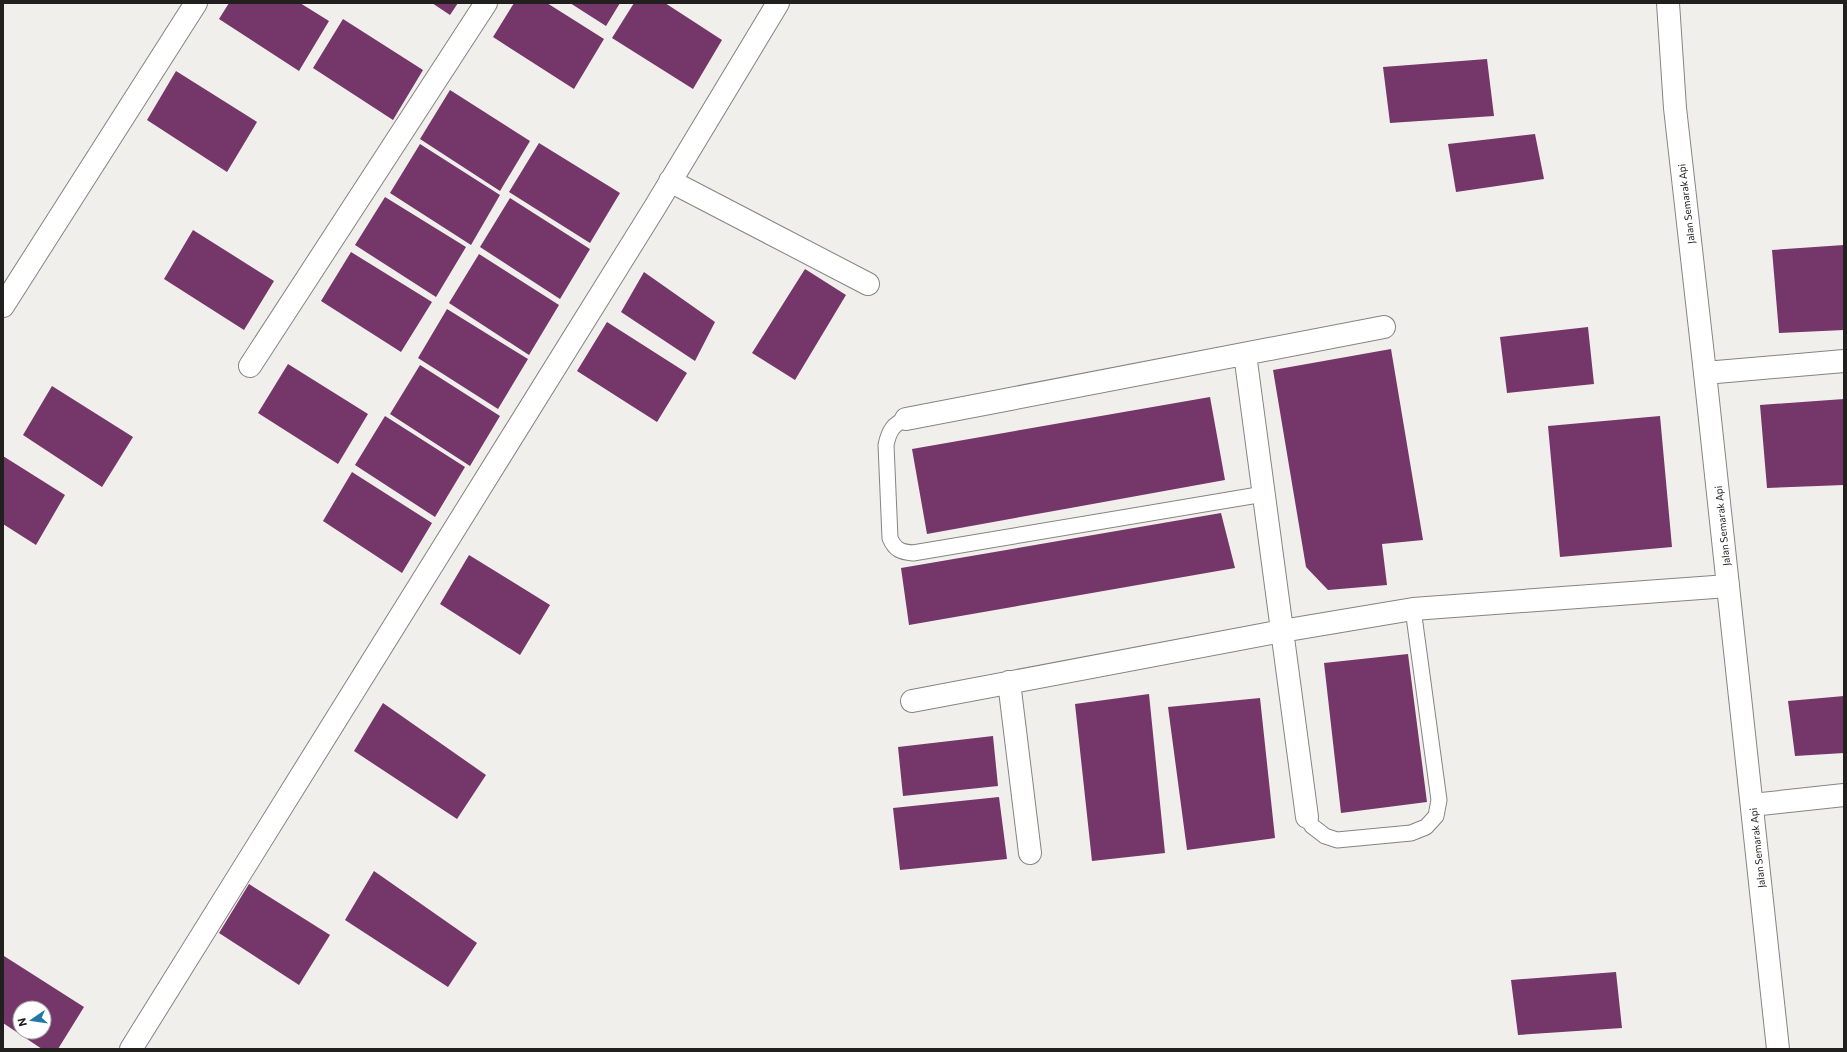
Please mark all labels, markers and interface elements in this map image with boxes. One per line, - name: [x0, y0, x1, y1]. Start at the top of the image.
- street label: Jalan Semarak Api: [1675, 163, 1697, 245]
- street label: Jalan Semarak Api: [1712, 485, 1732, 567]
- street label: Jalan Semarak Api: [1747, 807, 1767, 889]
- north arrow: [12, 1000, 52, 1040]
- text: N: [15, 1017, 29, 1028]

